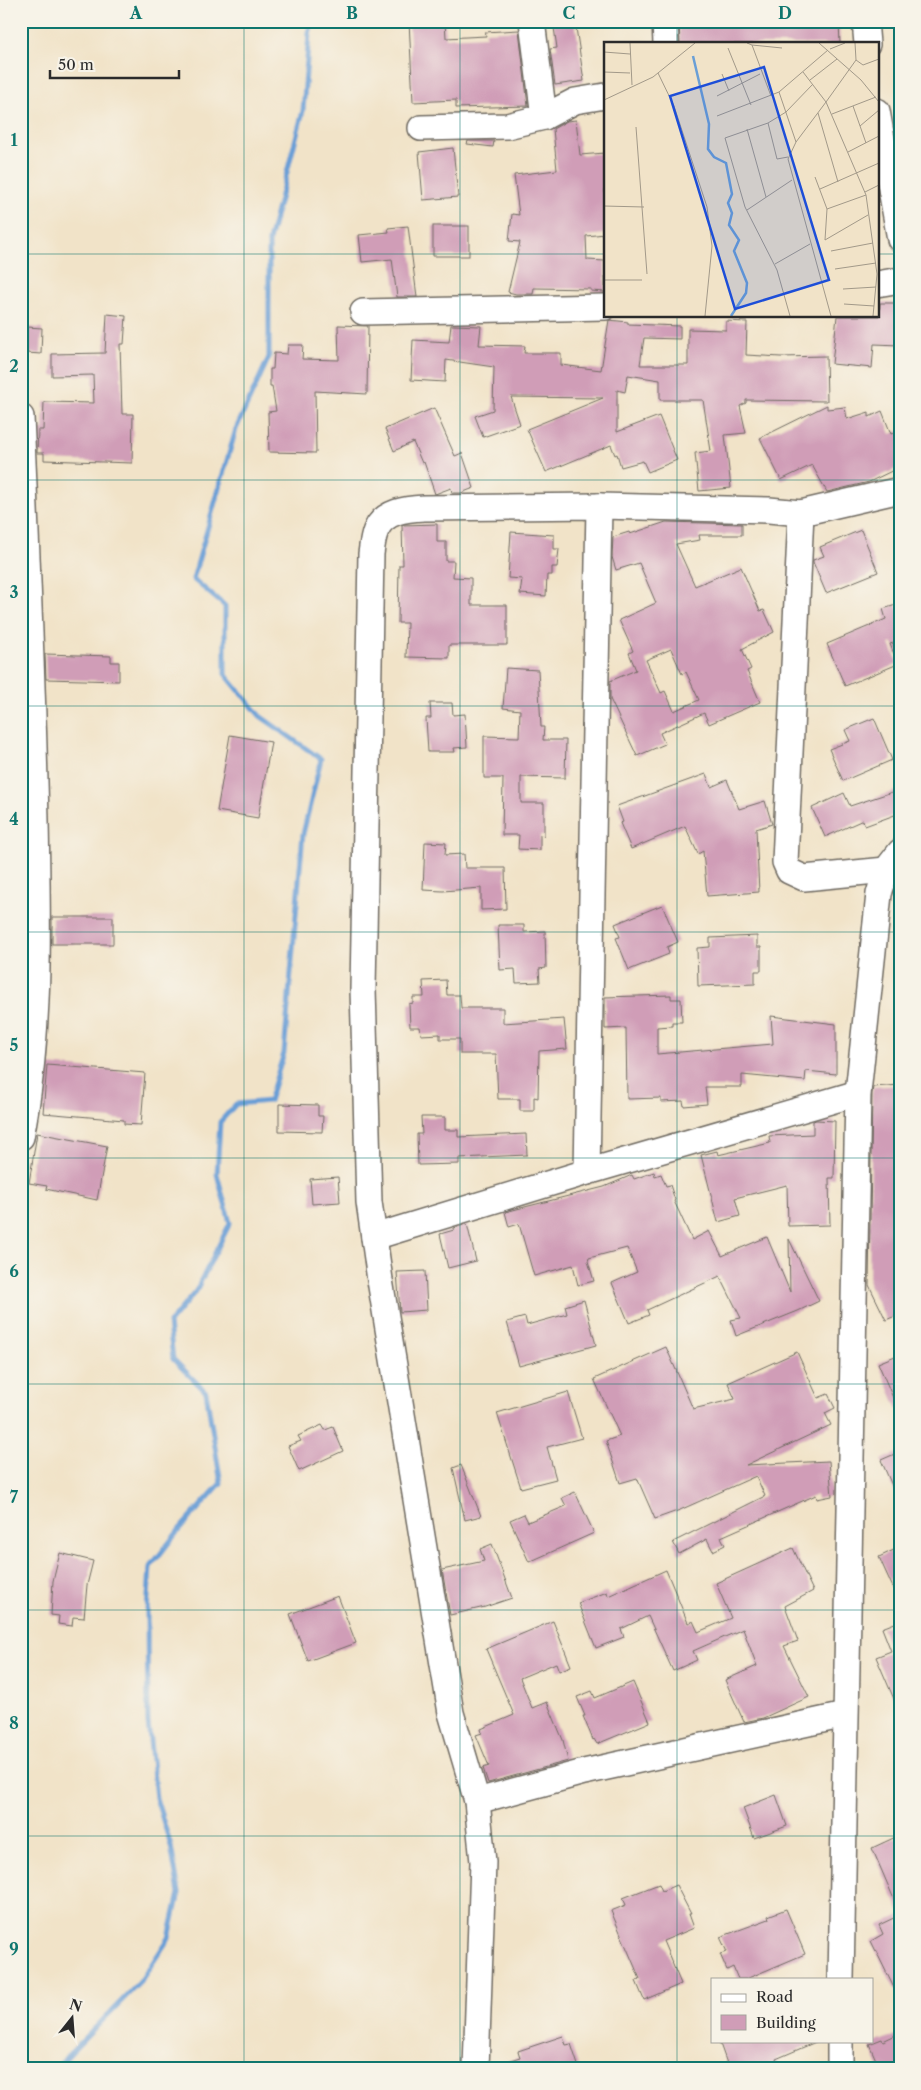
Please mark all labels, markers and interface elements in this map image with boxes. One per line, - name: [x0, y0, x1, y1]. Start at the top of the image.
- text: A: [129, 3, 143, 23]
- text: B: [346, 3, 358, 23]
- text: C: [563, 3, 575, 23]
- text: D: [778, 3, 792, 23]
- inset map: [604, 42, 878, 318]
- scale bar: [50, 48, 179, 80]
- text: 50 m: [58, 55, 94, 74]
- text: 1: [10, 130, 18, 150]
- text: 2: [9, 356, 19, 376]
- text: 3: [9, 582, 19, 602]
- text: 4: [9, 809, 19, 829]
- text: 5: [10, 1035, 19, 1055]
- text: 6: [9, 1261, 19, 1281]
- text: 7: [10, 1487, 19, 1507]
- text: 8: [9, 1713, 19, 1733]
- text: 9: [9, 1939, 19, 1959]
- legend: [711, 1978, 874, 2042]
- text: Road: [756, 1987, 793, 2006]
- north arrow: [48, 1992, 98, 2042]
- text: N: [67, 1995, 84, 2016]
- text: Building: [756, 2013, 816, 2032]

